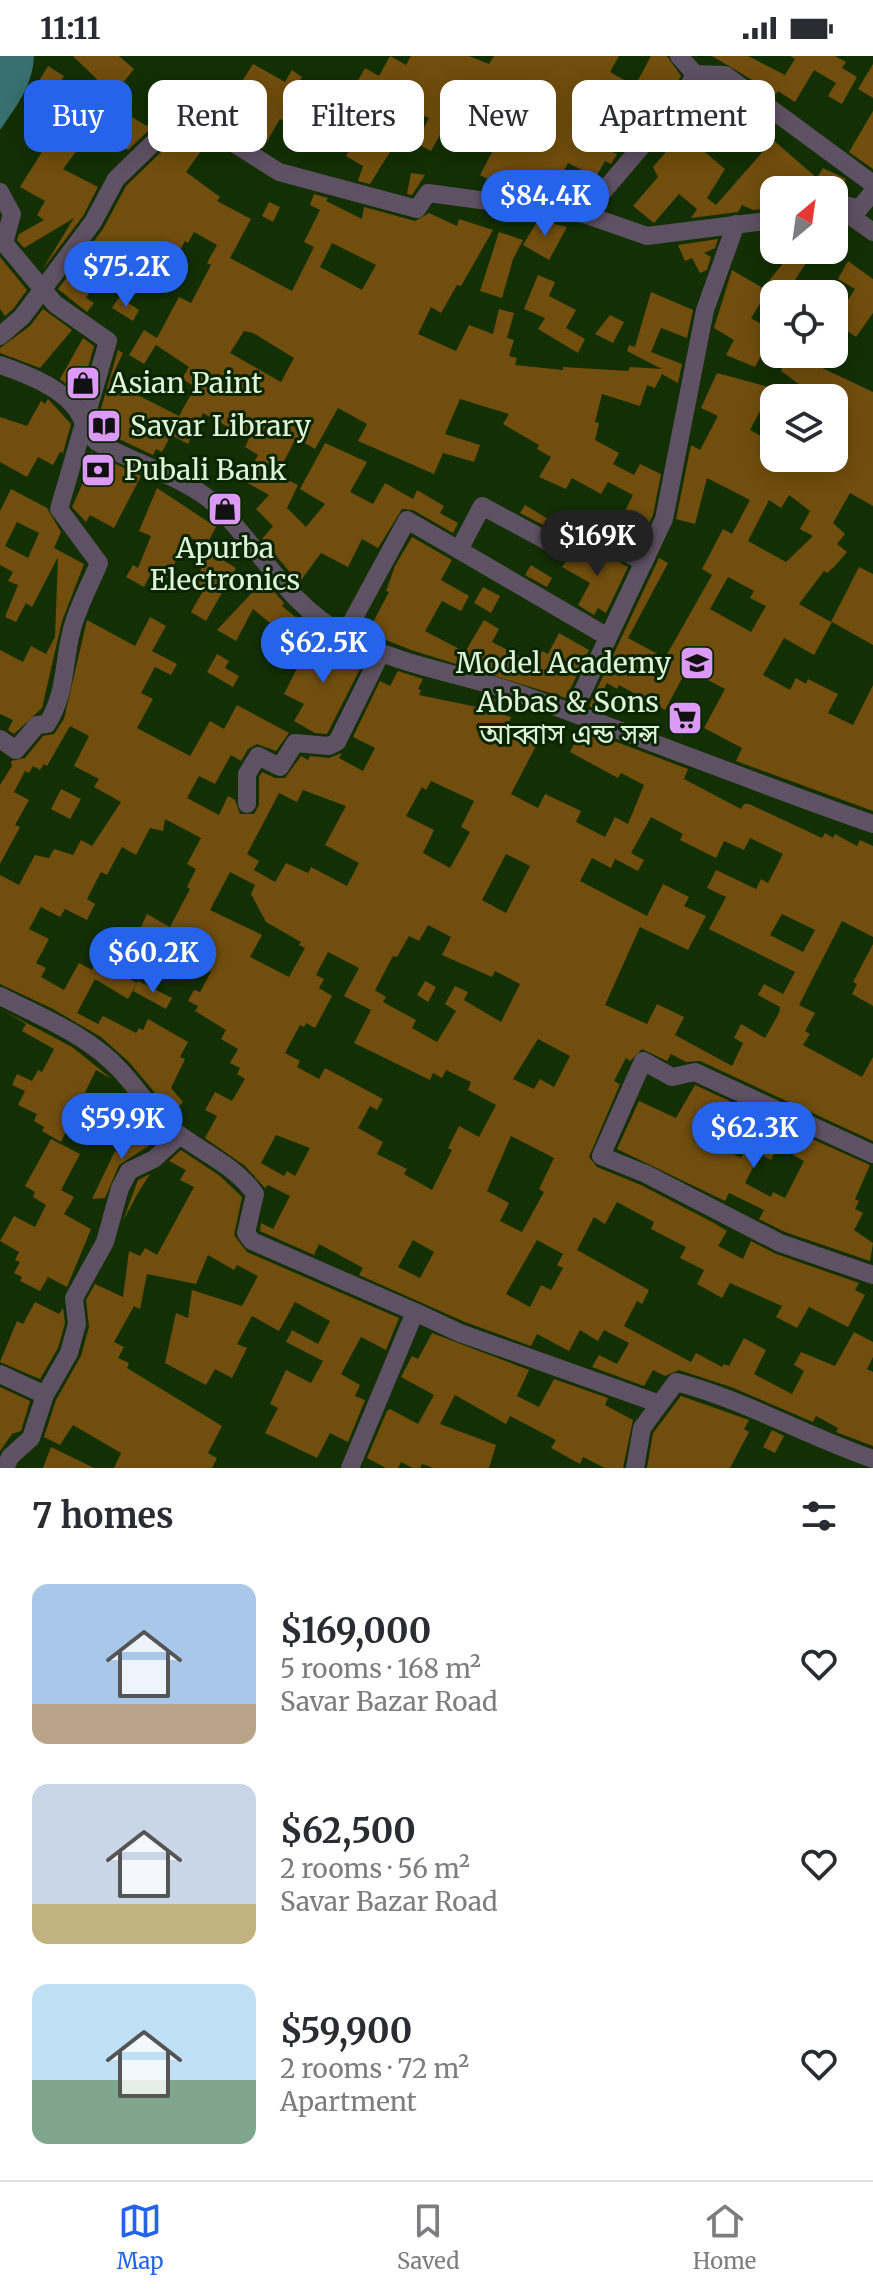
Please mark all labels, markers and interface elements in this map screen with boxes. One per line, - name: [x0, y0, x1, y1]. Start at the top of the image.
- text: 11:11: [40, 9, 100, 47]
- chip: Buy: [24, 80, 132, 152]
- chip: Rent: [148, 80, 267, 152]
- chip: Filters: [283, 80, 424, 152]
- chip: New: [440, 80, 556, 152]
- chip: Apartment: [572, 80, 775, 152]
- pin: $84.4K: [480, 170, 610, 238]
- north arrow: [760, 176, 848, 264]
- map controls: [760, 176, 848, 472]
- text: $84.4K: [499, 179, 591, 212]
- pin: $75.2K: [61, 241, 191, 309]
- text: $75.2K: [82, 250, 170, 283]
- button: locate: [760, 280, 848, 368]
- shop icon: Asian Paint: [64, 364, 102, 402]
- place label: Asian Paint: [108, 365, 262, 401]
- button: layers: [760, 384, 848, 472]
- library icon: Savar Library: [85, 407, 123, 445]
- place label: Savar Library: [130, 408, 312, 444]
- bank icon: Pubali Bank: [79, 451, 117, 489]
- place label: Pubali Bank: [124, 452, 287, 488]
- shop icon: Apurba Electronics: [206, 490, 244, 528]
- pin: $169K: [541, 510, 653, 578]
- text: $169K: [558, 519, 636, 552]
- place label: Apurba Electronics: [150, 530, 300, 598]
- pin: $62.5K: [258, 617, 388, 685]
- text: $62.5K: [279, 626, 367, 659]
- school or university icon: Model Academy: [678, 644, 716, 682]
- place label: Model Academy: [456, 645, 672, 681]
- place label: Abbas & Sons আব্বাস এন্ড সন্স: [476, 684, 659, 752]
- supermarket icon: Abbas & Sons আব্বাস এন্ড সন্স: [666, 699, 704, 737]
- pin: $60.2K: [88, 927, 218, 995]
- text: $60.2K: [107, 936, 199, 969]
- pin: $59.9K: [57, 1093, 187, 1161]
- text: $59.9K: [80, 1102, 164, 1135]
- pin: $62.3K: [689, 1102, 819, 1170]
- text: $62.3K: [710, 1111, 798, 1144]
- icon: filters: [797, 1494, 841, 1538]
- text: 7 homes: [32, 1495, 174, 1537]
- text: $169,000: [280, 1610, 431, 1652]
- icon: home: [96, 1616, 192, 1712]
- icon: heart: [797, 1642, 841, 1686]
- text: 5 rooms · 168 m²: [280, 1652, 481, 1685]
- text: Savar Bazar Road: [280, 1685, 498, 1718]
- text: $62,500: [280, 1810, 416, 1852]
- icon: home: [96, 1816, 192, 1912]
- icon: heart: [797, 1842, 841, 1886]
- text: 2 rooms · 56 m²: [280, 1852, 470, 1885]
- text: Savar Bazar Road: [280, 1885, 498, 1918]
- text: $59,900: [280, 2010, 412, 2052]
- icon: home: [96, 2016, 192, 2112]
- icon: heart: [797, 2042, 841, 2086]
- text: 2 rooms · 72 m²: [280, 2052, 469, 2085]
- text: Apartment: [280, 2085, 417, 2118]
- tab: Map: [117, 2199, 164, 2275]
- tab: Saved: [397, 2199, 459, 2275]
- tab: Home: [693, 2199, 756, 2275]

